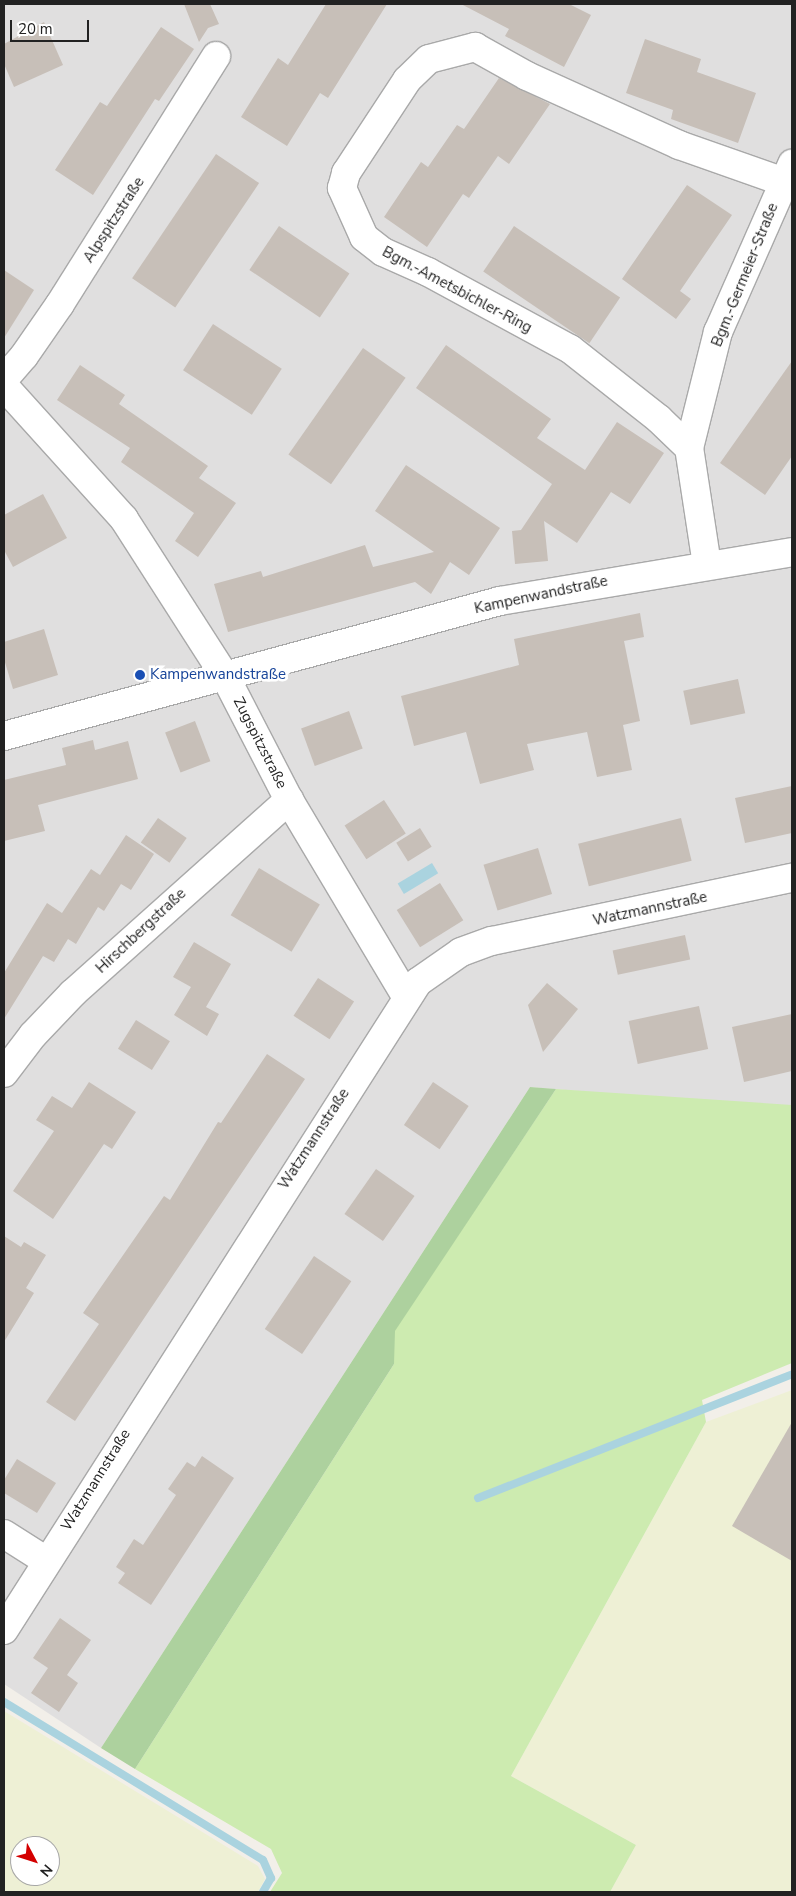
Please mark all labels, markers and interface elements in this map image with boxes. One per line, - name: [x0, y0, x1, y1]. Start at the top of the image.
- scale bar: [12, 10, 91, 42]
- text: 20 m: [18, 19, 53, 39]
- street label: Alpspitzstraße: [80, 174, 148, 266]
- street label: Bgm.-Germeier-Straße: [708, 201, 782, 349]
- street label: Bgm.-Ametsbichler-Ring: [379, 243, 535, 337]
- street label: Kampenwandstraße: [473, 572, 609, 618]
- place label: Kampenwandstraße: [150, 666, 286, 684]
- marker: Kampenwandstraße: [134, 669, 146, 681]
- street label: Zugspitzstraße: [229, 694, 291, 792]
- street label: Hirschbergstraße: [92, 885, 190, 977]
- street label: Watzmannstraße: [591, 888, 709, 930]
- street label: Watzmannstraße: [275, 1085, 353, 1193]
- street label: Watzmannstraße: [58, 1426, 134, 1534]
- north arrow: [10, 1836, 60, 1886]
- text: N: [35, 1860, 57, 1880]

